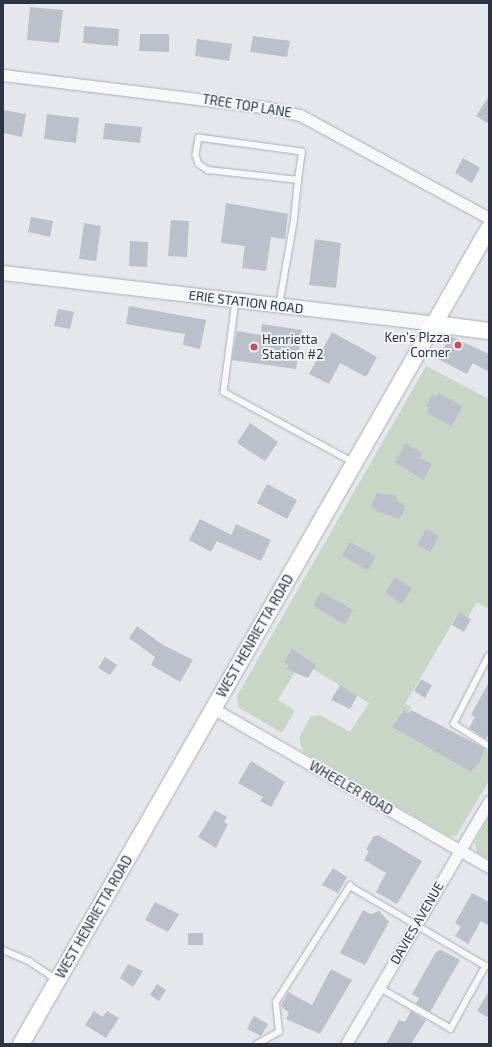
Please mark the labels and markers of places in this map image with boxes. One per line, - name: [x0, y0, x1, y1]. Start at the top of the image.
- place label: Ken's PIzza Corner: [384, 330, 450, 361]
- place label: Henrietta Station #2: [262, 332, 324, 363]
- marker: Ken's PIzza Corner: [453, 340, 463, 350]
- marker: Henrietta Station #2: [249, 342, 259, 352]

